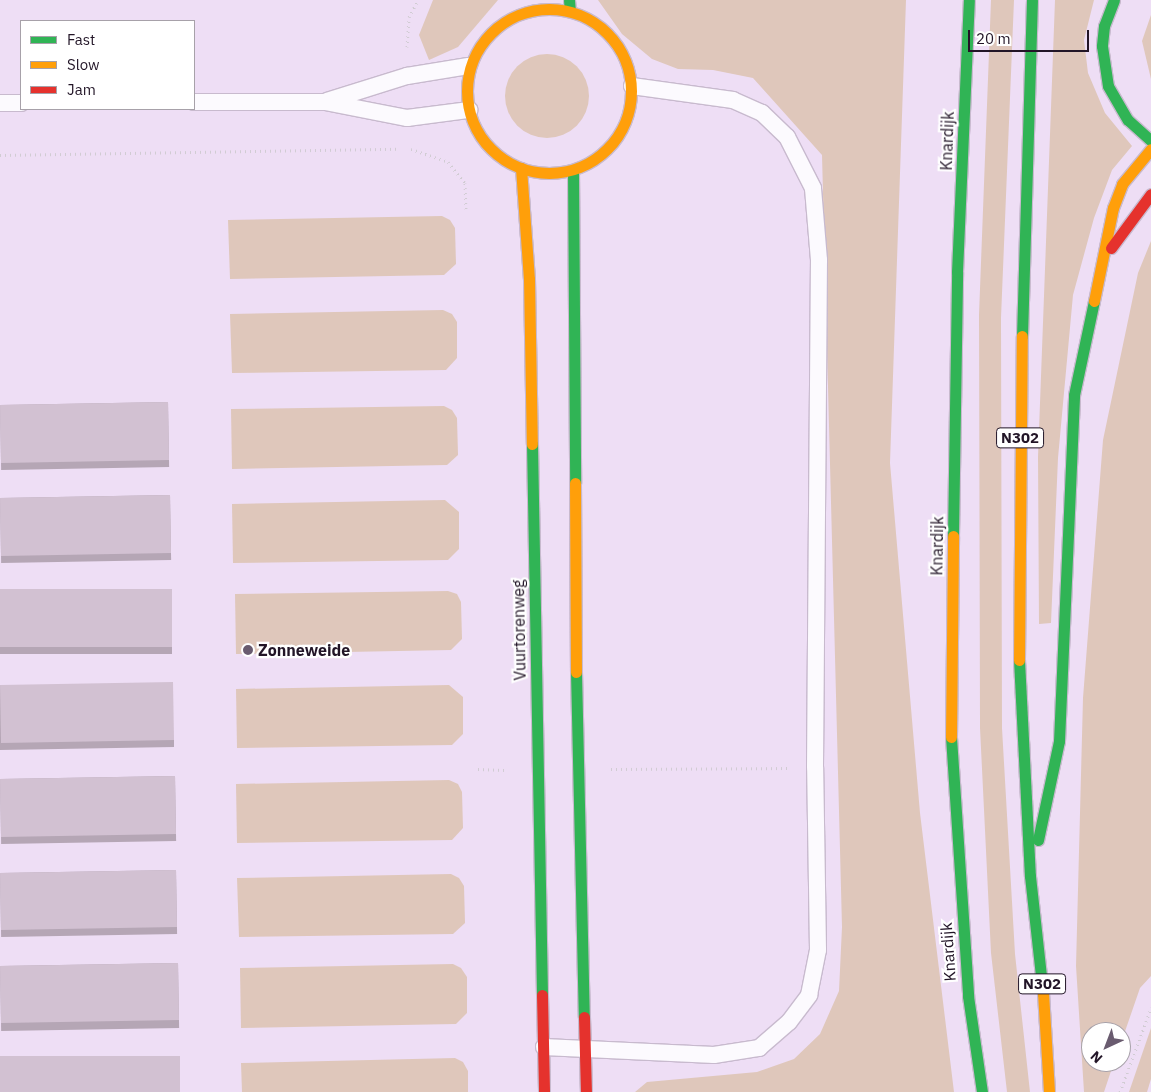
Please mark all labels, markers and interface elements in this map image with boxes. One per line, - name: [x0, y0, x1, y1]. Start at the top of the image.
- legend: [20, 20, 195, 110]
- scale bar: [971, 20, 1092, 52]
- text: 20 m: [976, 29, 1011, 48]
- text: Fast: [67, 30, 95, 49]
- text: Slow: [67, 55, 100, 74]
- text: Jam: [67, 80, 96, 99]
- street label: Knardijk: [936, 111, 958, 171]
- road number: N302: [995, 426, 1045, 450]
- street label: Knardijk: [927, 516, 947, 576]
- street label: Vuurtorenweg: [509, 579, 529, 681]
- place label: Zonneweide: [258, 640, 350, 660]
- marker: Zonneweide: [242, 644, 254, 656]
- street label: Knardijk: [936, 922, 960, 982]
- road number: N302: [1017, 972, 1067, 996]
- north arrow: [1081, 1022, 1131, 1072]
- text: N: [1087, 1047, 1106, 1067]

